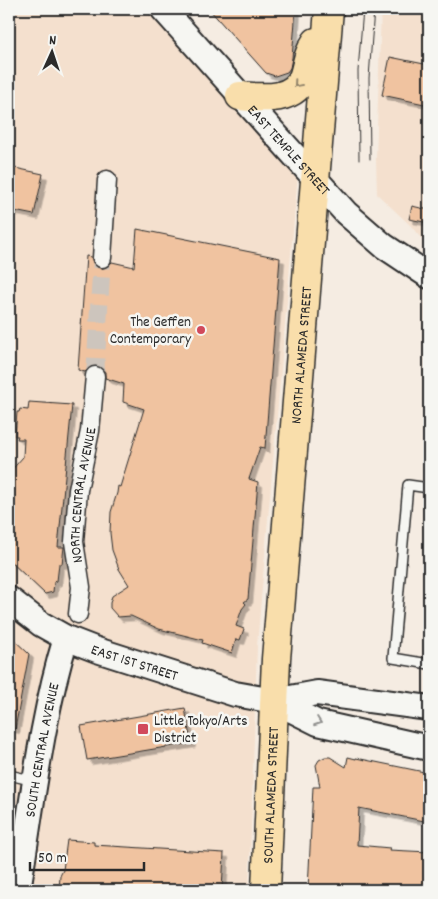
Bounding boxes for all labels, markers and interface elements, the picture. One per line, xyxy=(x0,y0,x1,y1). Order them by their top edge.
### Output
north arrow xyxy=(28,28,78,78)
text: N xyxy=(49,31,57,51)
one-way arrow xyxy=(294,78,303,87)
street label: EAST TEMPLE STREET xyxy=(241,101,334,201)
street label: NORTH ALAMEDA STREET xyxy=(286,286,319,425)
place label: The Geffen Contemporary xyxy=(110,312,192,351)
marker: The Geffen Contemporary xyxy=(195,324,207,336)
street label: NORTH CENTRAL AVENUE xyxy=(65,427,103,564)
street label: EAST 1ST STREET xyxy=(87,640,180,688)
street label: SOUTH CENTRAL AVENUE xyxy=(21,681,66,819)
place label: Little Tokyo/Arts District xyxy=(154,711,248,750)
one-way arrow xyxy=(313,716,321,726)
marker: Little Tokyo/Arts District xyxy=(136,722,150,736)
street label: SOUTH ALAMEDA STREET xyxy=(258,726,286,864)
scale bar xyxy=(30,839,144,871)
text: 50 m xyxy=(38,848,67,870)

